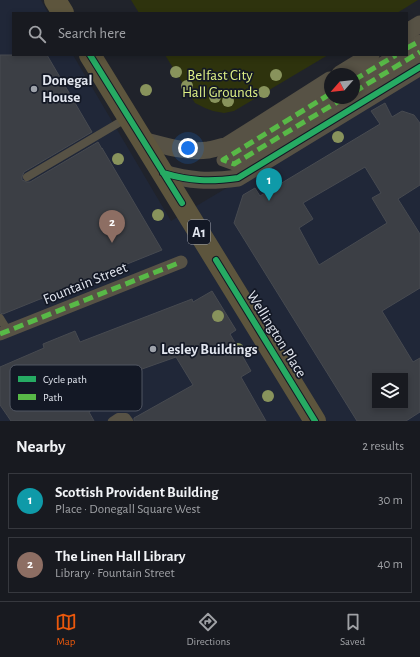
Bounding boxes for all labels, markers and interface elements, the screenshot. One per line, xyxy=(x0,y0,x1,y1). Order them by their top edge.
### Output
search box xyxy=(12,12,408,56)
icon: search xyxy=(26,23,48,45)
text: Search here xyxy=(58,26,126,41)
park label: Belfast City Hall Grounds xyxy=(182,68,258,100)
north arrow xyxy=(324,68,360,104)
place label: Donegal House xyxy=(42,73,92,105)
marker: Donegal House xyxy=(29,84,39,94)
your location xyxy=(178,138,198,158)
pin: 1 xyxy=(256,168,282,201)
pin: 2 xyxy=(99,210,125,243)
road number: A1 xyxy=(188,220,210,244)
street label: Fountain Street xyxy=(41,260,130,307)
street label: Wellington Place xyxy=(244,288,309,380)
place label: Lesley Buildings xyxy=(161,342,258,357)
marker: Lesley Buildings xyxy=(148,344,158,354)
legend xyxy=(10,365,142,411)
map controls xyxy=(372,373,408,409)
button: layers xyxy=(372,373,408,409)
text: Cycle path xyxy=(43,374,87,385)
text: Path xyxy=(43,392,63,403)
text: Nearby xyxy=(16,438,66,455)
text: 2 results xyxy=(362,440,404,453)
text: Scottish Provident Building xyxy=(55,485,219,500)
text: 1 xyxy=(28,494,32,507)
text: 30 m xyxy=(378,494,403,507)
text: Place · Donegall Square West xyxy=(55,503,201,516)
text: The Linen Hall Library xyxy=(55,549,186,564)
text: 2 xyxy=(27,558,33,571)
text: 40 m xyxy=(377,558,403,571)
text: Library · Fountain Street xyxy=(55,567,175,580)
tab: Map xyxy=(55,611,77,648)
tab: Directions xyxy=(186,611,230,648)
tab: Saved xyxy=(340,611,365,648)

